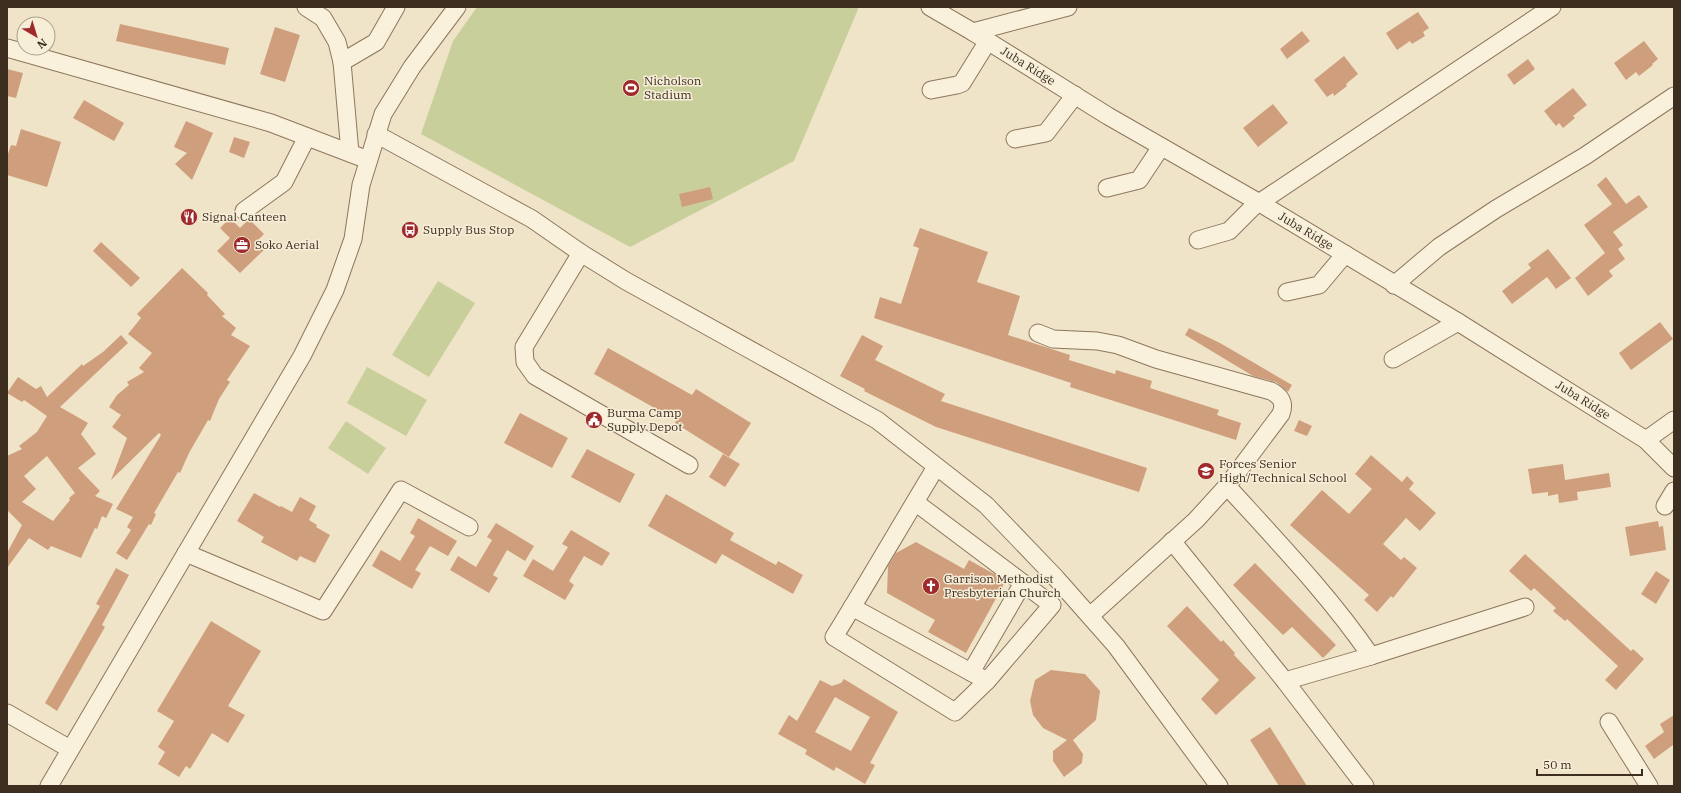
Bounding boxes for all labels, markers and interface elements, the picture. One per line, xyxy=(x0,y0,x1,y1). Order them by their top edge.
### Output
north arrow xyxy=(16,16,56,56)
text: N xyxy=(34,36,50,52)
street label: Juba Ridge xyxy=(998,43,1058,88)
place label: Nicholson Stadium xyxy=(644,73,702,102)
sports icon: Nicholson Stadium xyxy=(621,78,641,98)
restaurant icon: Signal Canteen xyxy=(179,207,199,227)
street label: Juba Ridge xyxy=(1276,208,1336,253)
place label: Signal Canteen xyxy=(202,209,287,224)
bus stop icon: Supply Bus Stop xyxy=(400,220,420,240)
place label: Supply Bus Stop xyxy=(423,222,514,237)
office icon: Soko Aerial xyxy=(232,235,252,255)
place label: Soko Aerial xyxy=(255,237,319,252)
street label: Juba Ridge xyxy=(1553,377,1613,422)
place label: Burma Camp Supply Depot xyxy=(607,405,682,434)
public building icon: Burma Camp Supply Depot xyxy=(584,410,604,430)
place label: Forces Senior High/Technical School xyxy=(1219,456,1347,485)
school or university icon: Forces Senior High/Technical School xyxy=(1196,461,1216,481)
place label: Garrison Methodist Presbyterian Church xyxy=(944,571,1062,600)
church icon: Garrison Methodist Presbyterian Church xyxy=(921,576,941,596)
scale bar xyxy=(1537,751,1642,777)
text: 50 m xyxy=(1543,757,1572,772)

